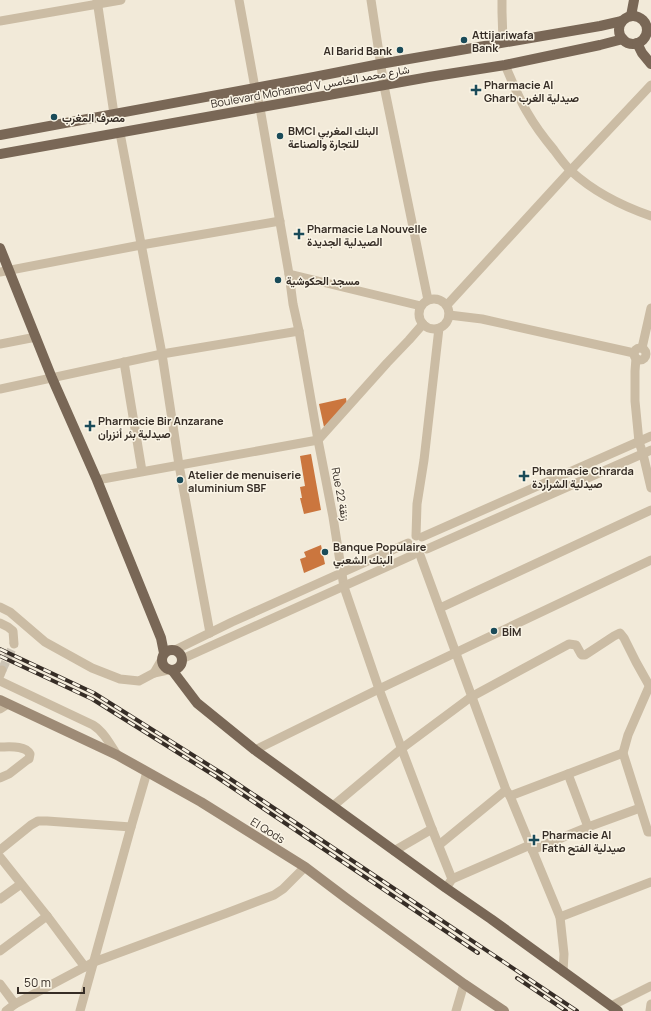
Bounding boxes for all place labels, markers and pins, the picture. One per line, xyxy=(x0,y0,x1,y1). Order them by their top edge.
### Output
place label: Attijariwafa Bank xyxy=(472,27,533,55)
marker: Attijariwafa Bank xyxy=(459,35,469,45)
place label: Al Barid Bank xyxy=(324,43,393,58)
marker: Al Barid Bank xyxy=(395,45,405,55)
place label: Pharmacie Al Gharb صيدلية الغرب xyxy=(484,77,579,105)
marker: Pharmacie Al Gharb صيدلية الغرب xyxy=(471,85,481,95)
place label: مصرف المغرب xyxy=(62,110,125,125)
marker: مصرف المغرب xyxy=(49,112,59,122)
place label: BMCI البنك المغربي للتجارة والصناعة xyxy=(288,123,378,151)
marker: BMCI البنك المغربي للتجارة والصناعة xyxy=(275,131,285,141)
place label: Pharmacie La Nouvelle الصيدلية الجديدة xyxy=(307,221,428,249)
marker: Pharmacie La Nouvelle الصيدلية الجديدة xyxy=(294,229,304,239)
place label: مسجد الحكوشية xyxy=(286,273,360,288)
marker: مسجد الحكوشية xyxy=(273,275,283,285)
place label: Pharmacie Bir Anzarane صيدلية بئر أنزران xyxy=(98,413,224,441)
marker: Pharmacie Bir Anzarane صيدلية بئر أنزران xyxy=(85,421,95,431)
place label: Pharmacie Chrarda صيدلية الشراردة xyxy=(532,463,634,491)
place label: Atelier de menuiserie aluminium SBF xyxy=(188,467,301,495)
marker: Pharmacie Chrarda صيدلية الشراردة xyxy=(519,471,529,481)
marker: Atelier de menuiserie aluminium SBF xyxy=(175,475,185,485)
place label: Banque Populaire البنك الشعبي xyxy=(333,539,427,569)
marker: Banque Populaire البنك الشعبي xyxy=(320,547,330,557)
place label: BİM xyxy=(502,624,521,639)
marker: BİM xyxy=(489,626,499,636)
place label: Pharmacie Al Fath صيدلية الفتح xyxy=(542,827,626,856)
marker: Pharmacie Al Fath صيدلية الفتح xyxy=(529,835,539,845)

